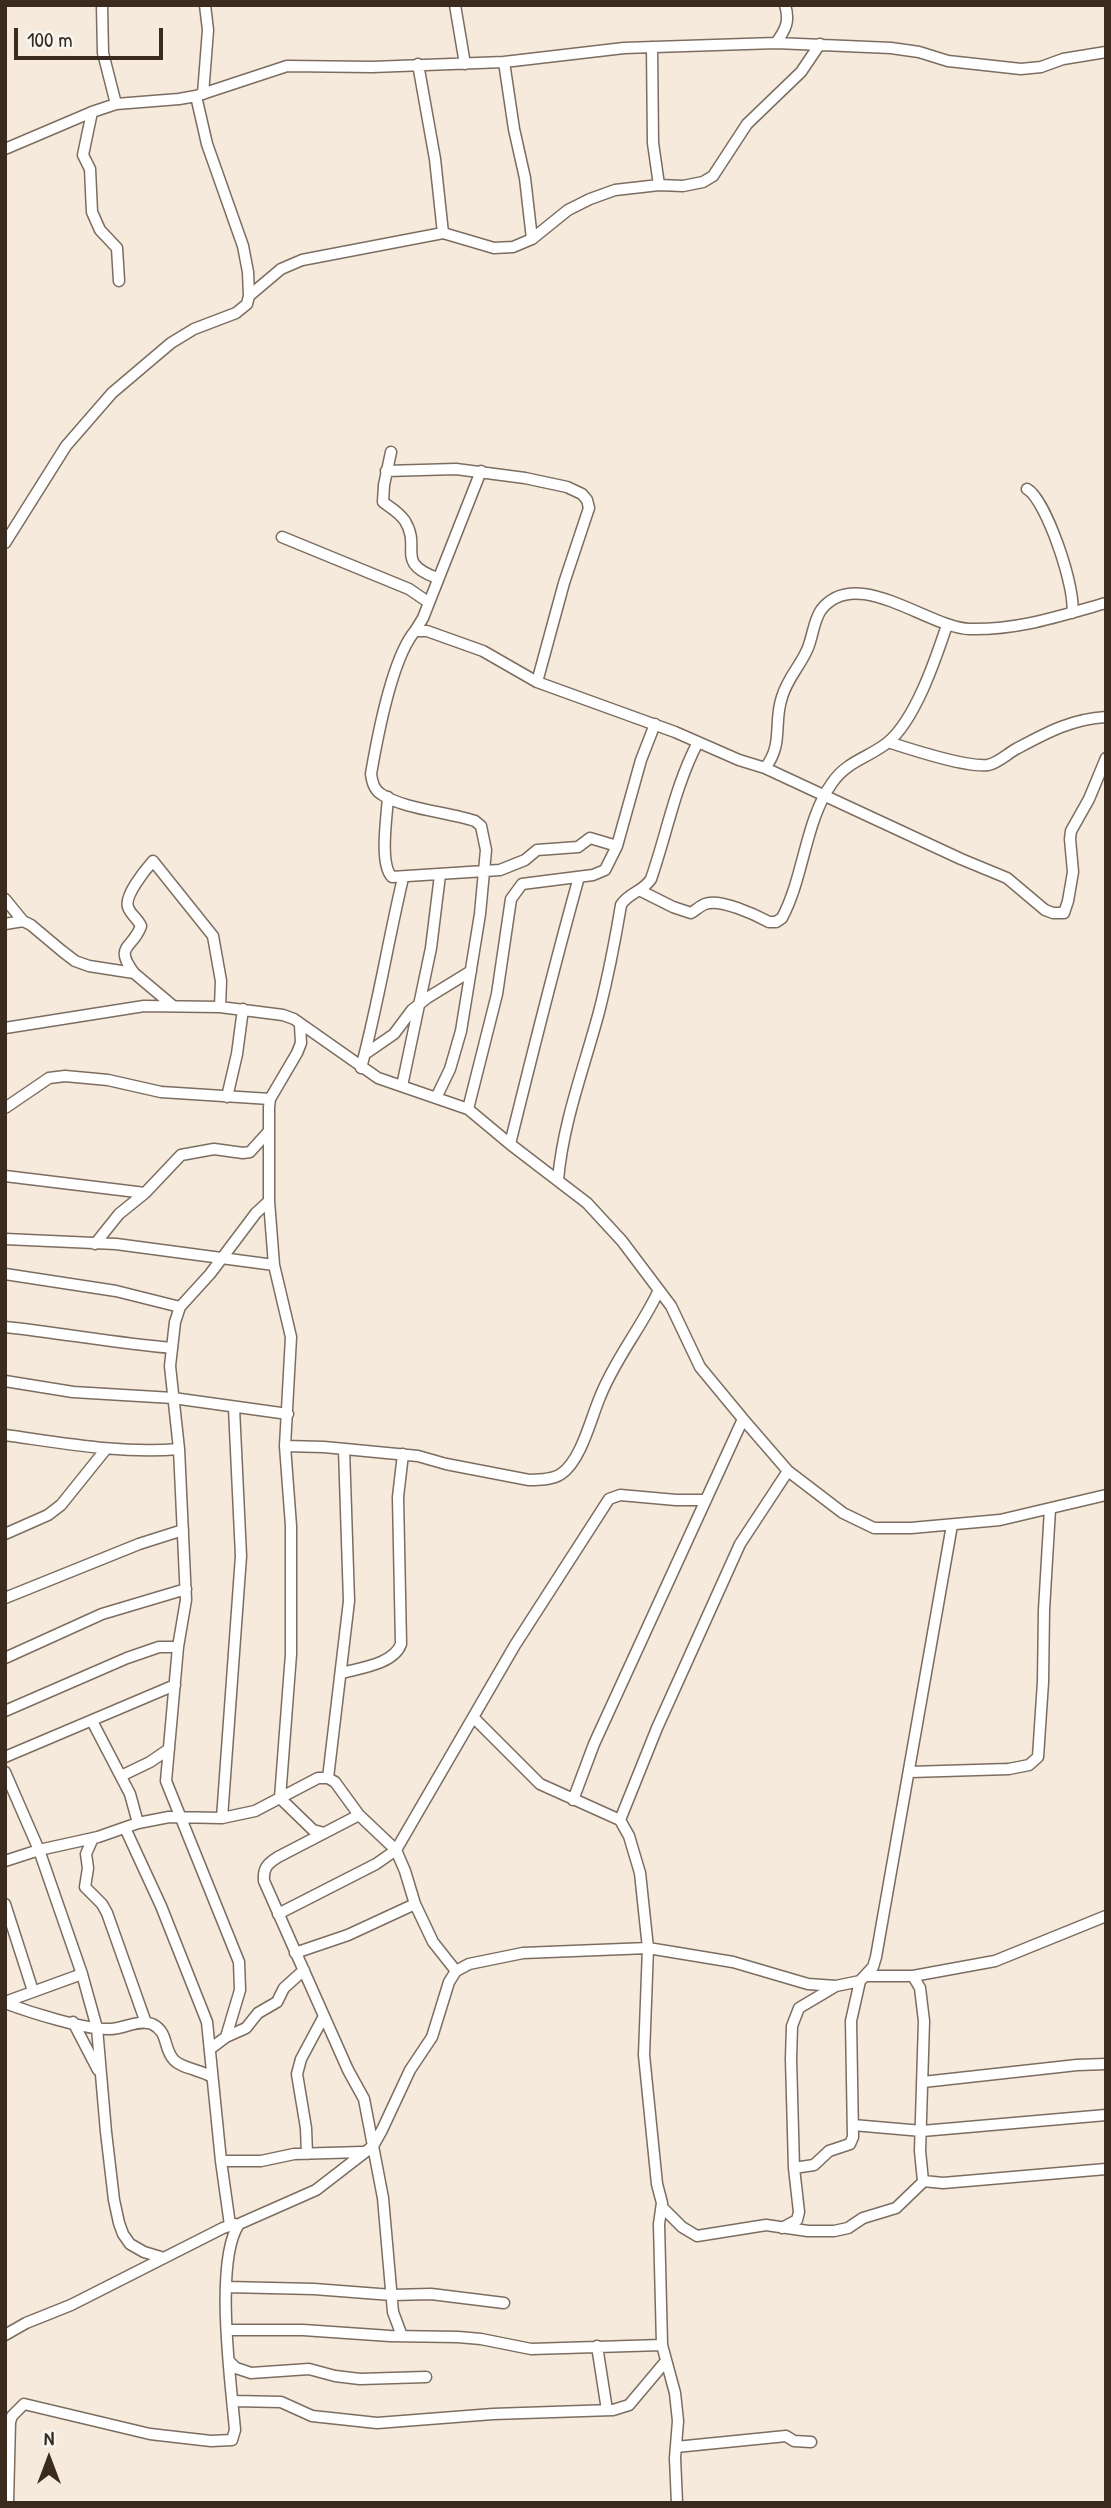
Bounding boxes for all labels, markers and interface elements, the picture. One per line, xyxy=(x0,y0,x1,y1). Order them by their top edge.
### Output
scale bar xyxy=(18,14,166,58)
text: 100 m xyxy=(27,25,73,54)
north arrow xyxy=(14,2424,84,2494)
text: N xyxy=(44,2425,54,2451)

